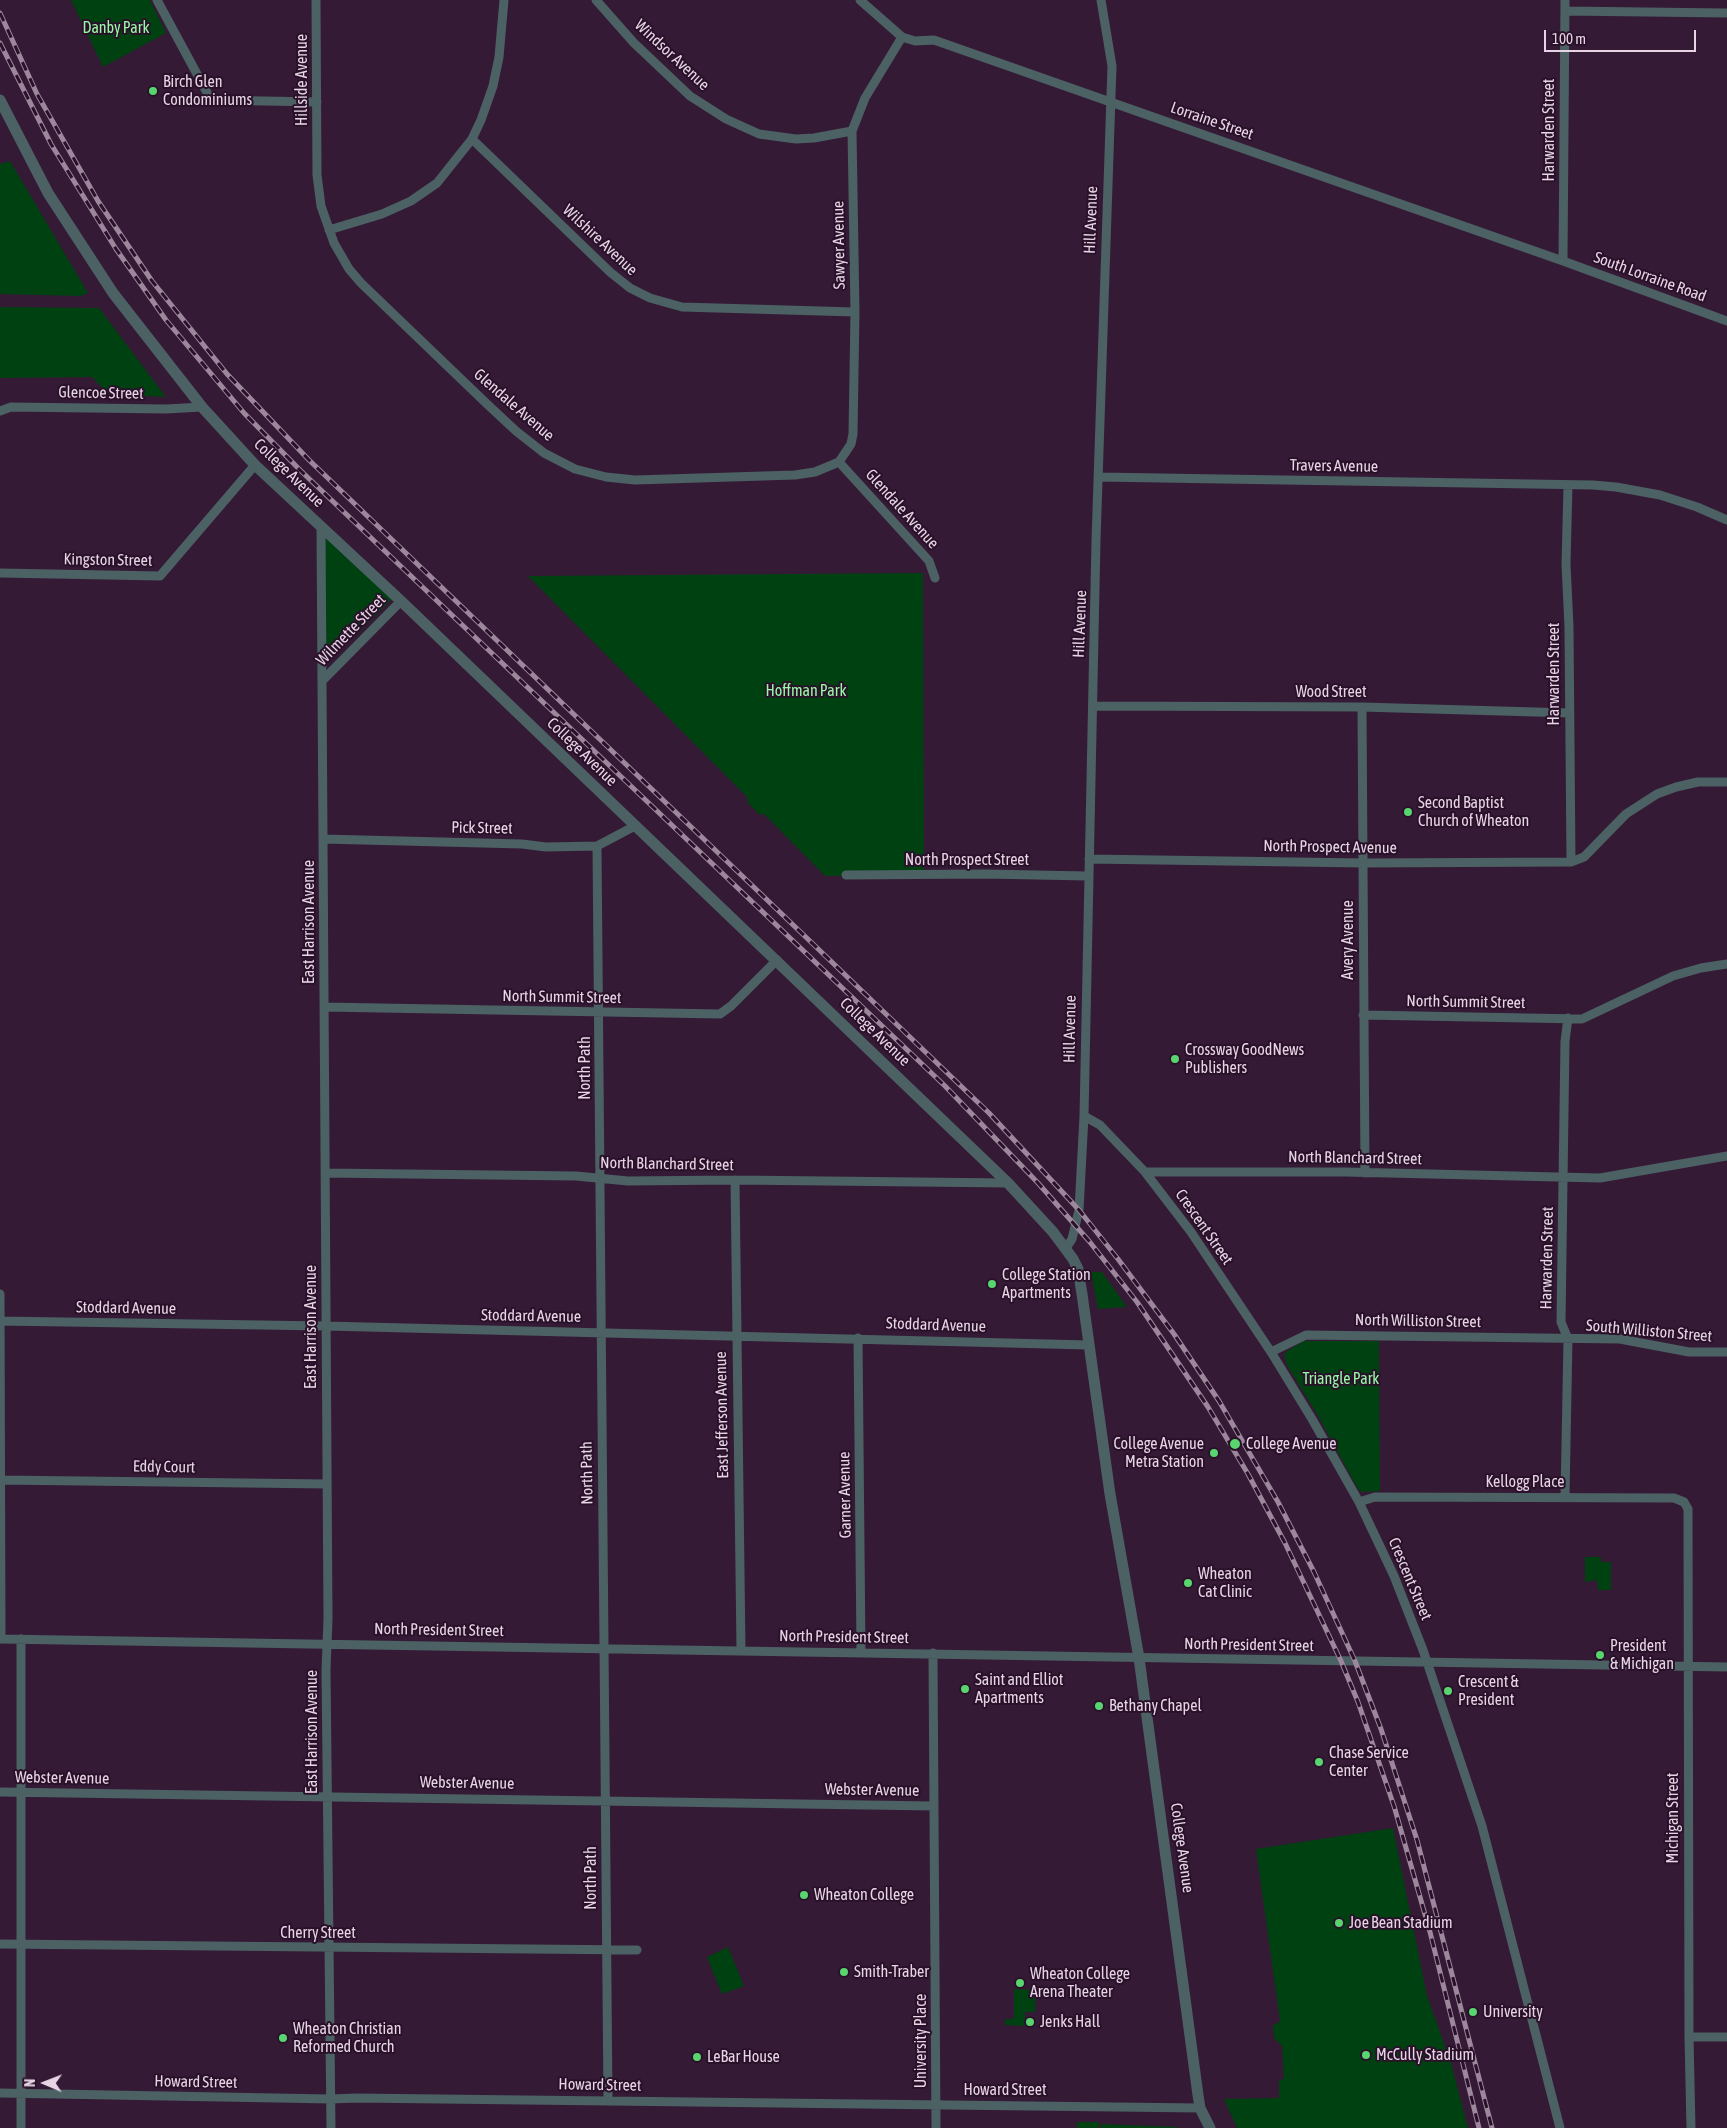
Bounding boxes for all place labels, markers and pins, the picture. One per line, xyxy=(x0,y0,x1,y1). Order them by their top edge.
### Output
place label: Birch Glen Condominiums xyxy=(163,72,252,110)
marker: Birch Glen Condominiums xyxy=(147,85,159,97)
place label: Second Baptist Church of Wheaton xyxy=(1418,793,1529,831)
marker: Second Baptist Church of Wheaton xyxy=(1402,806,1414,818)
place label: Crossway GoodNews Publishers xyxy=(1185,1040,1304,1078)
marker: Crossway GoodNews Publishers xyxy=(1169,1053,1181,1065)
place label: College Station Apartments xyxy=(1002,1265,1091,1303)
marker: College Station Apartments xyxy=(986,1278,998,1290)
place label: College Avenue Metra Station xyxy=(1113,1434,1204,1472)
place label: College Avenue xyxy=(1246,1434,1337,1454)
marker: College Avenue xyxy=(1228,1437,1242,1451)
marker: College Avenue Metra Station xyxy=(1208,1447,1220,1459)
place label: Wheaton Cat Clinic xyxy=(1198,1564,1252,1602)
marker: Wheaton Cat Clinic xyxy=(1182,1577,1194,1589)
place label: President & Michigan xyxy=(1610,1636,1674,1674)
marker: President & Michigan xyxy=(1594,1649,1606,1661)
place label: Saint and Elliot Apartments xyxy=(975,1670,1063,1708)
place label: Crescent & President xyxy=(1458,1672,1519,1710)
marker: Saint and Elliot Apartments xyxy=(959,1683,971,1695)
marker: Crescent & President xyxy=(1442,1685,1454,1697)
place label: Bethany Chapel xyxy=(1109,1696,1202,1716)
marker: Bethany Chapel xyxy=(1093,1700,1105,1712)
place label: Chase Service Center xyxy=(1329,1743,1409,1781)
marker: Chase Service Center xyxy=(1313,1756,1325,1768)
place label: Wheaton College xyxy=(814,1885,914,1905)
marker: Wheaton College xyxy=(798,1889,810,1901)
place label: Joe Bean Stadium xyxy=(1349,1913,1453,1933)
marker: Joe Bean Stadium xyxy=(1333,1917,1345,1929)
place label: Smith-Traber xyxy=(854,1962,929,1982)
place label: Wheaton College Arena Theater xyxy=(1030,1964,1130,2002)
marker: Smith-Traber xyxy=(838,1966,850,1978)
marker: Wheaton College Arena Theater xyxy=(1014,1977,1026,1989)
place label: University xyxy=(1483,2002,1543,2022)
marker: University xyxy=(1467,2006,1479,2018)
place label: Jenks Hall xyxy=(1040,2012,1100,2032)
marker: Jenks Hall xyxy=(1024,2016,1036,2028)
place label: Wheaton Christian Reformed Church xyxy=(293,2019,401,2057)
marker: Wheaton Christian Reformed Church xyxy=(277,2032,289,2044)
place label: McCully Stadium xyxy=(1376,2045,1474,2065)
place label: LeBar House xyxy=(707,2047,780,2067)
marker: McCully Stadium xyxy=(1360,2049,1372,2061)
marker: LeBar House xyxy=(691,2051,703,2063)

